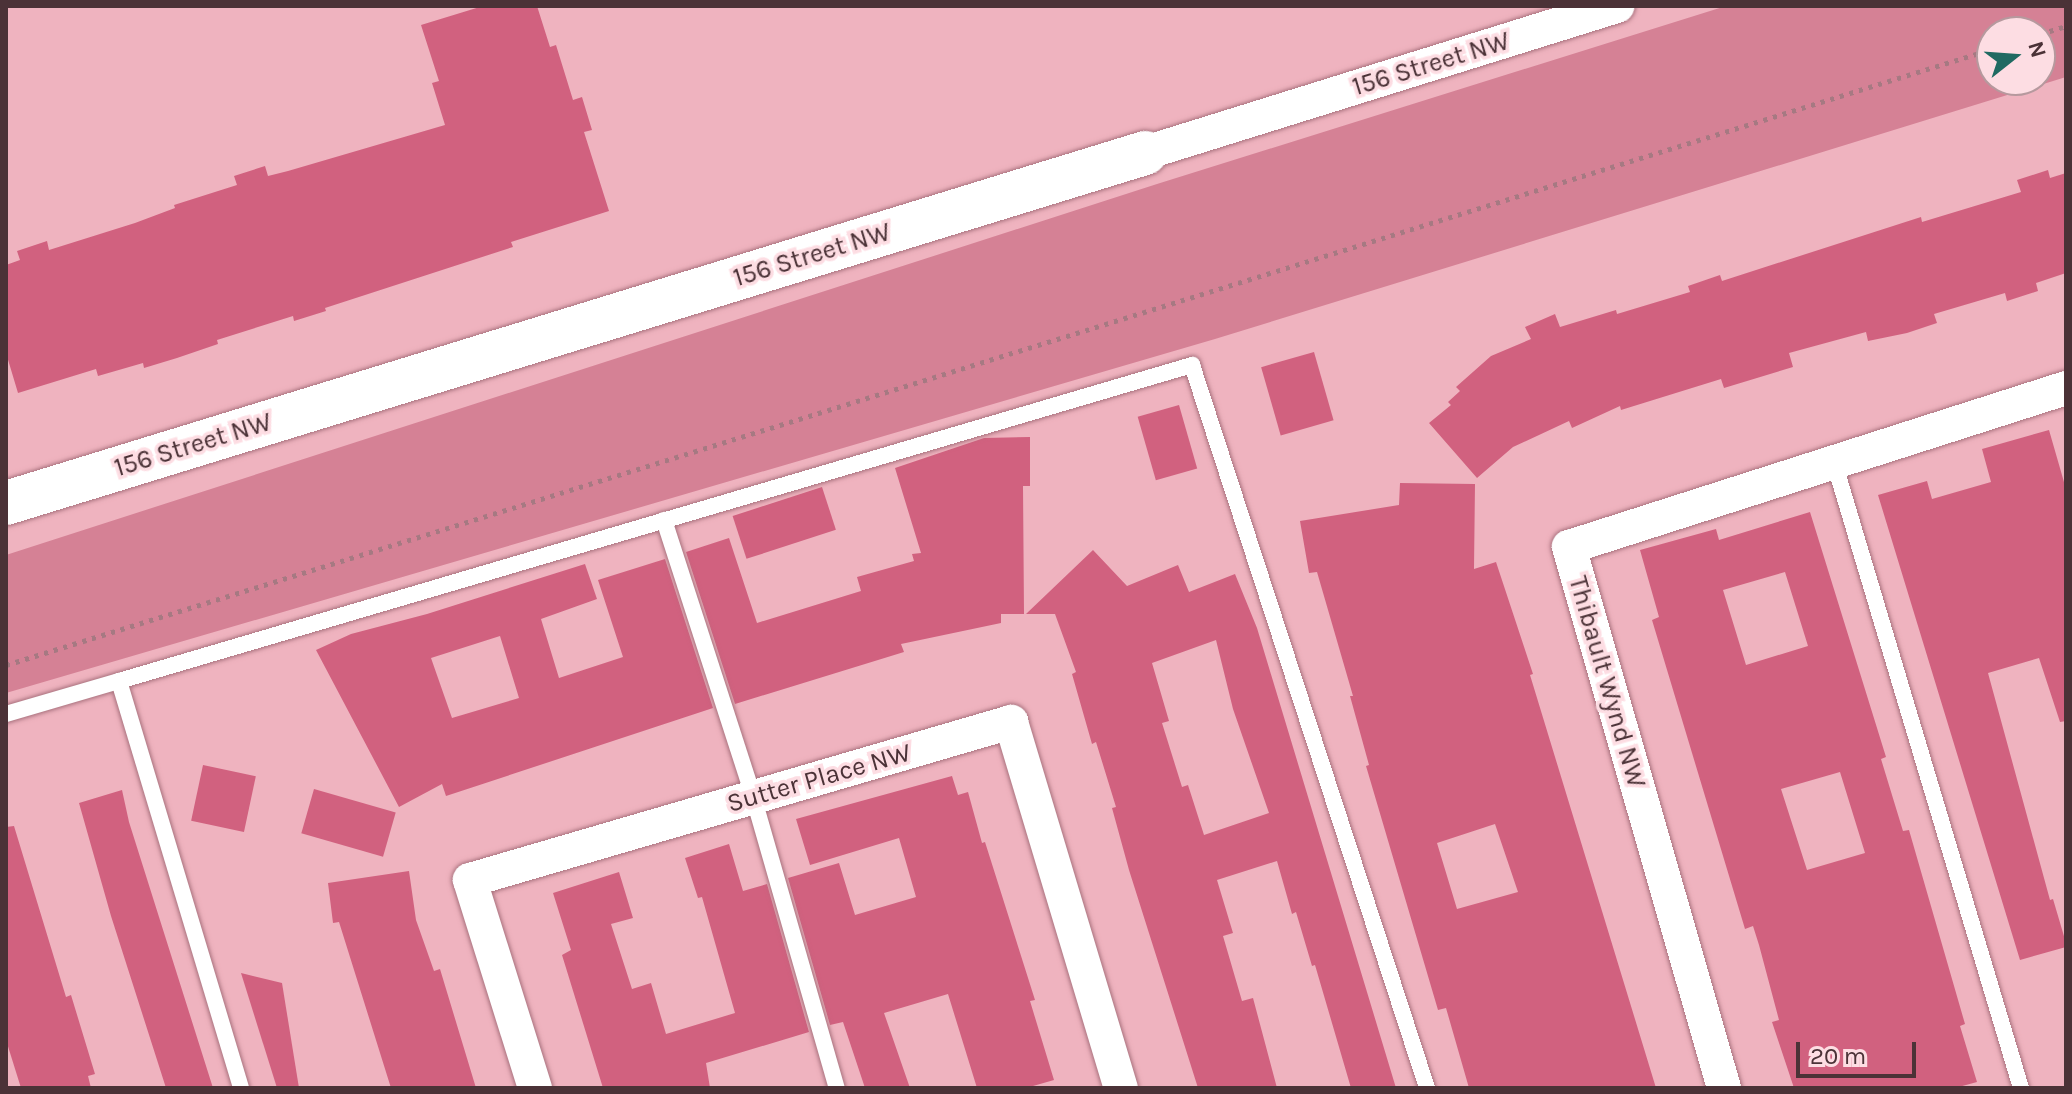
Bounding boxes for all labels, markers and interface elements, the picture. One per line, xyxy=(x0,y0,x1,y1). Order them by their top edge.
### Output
north arrow xyxy=(1976,16,2056,96)
street label: 156 Street NW xyxy=(1349,25,1513,103)
text: N xyxy=(2022,38,2052,61)
street label: 156 Street NW xyxy=(730,216,894,294)
street label: 156 Street NW xyxy=(111,406,275,484)
street label: Thibault Wynd NW xyxy=(1562,573,1652,791)
street label: Sutter Place NW xyxy=(723,737,915,819)
scale bar xyxy=(1800,1026,1920,1076)
text: 20 m xyxy=(1810,1042,1866,1070)

